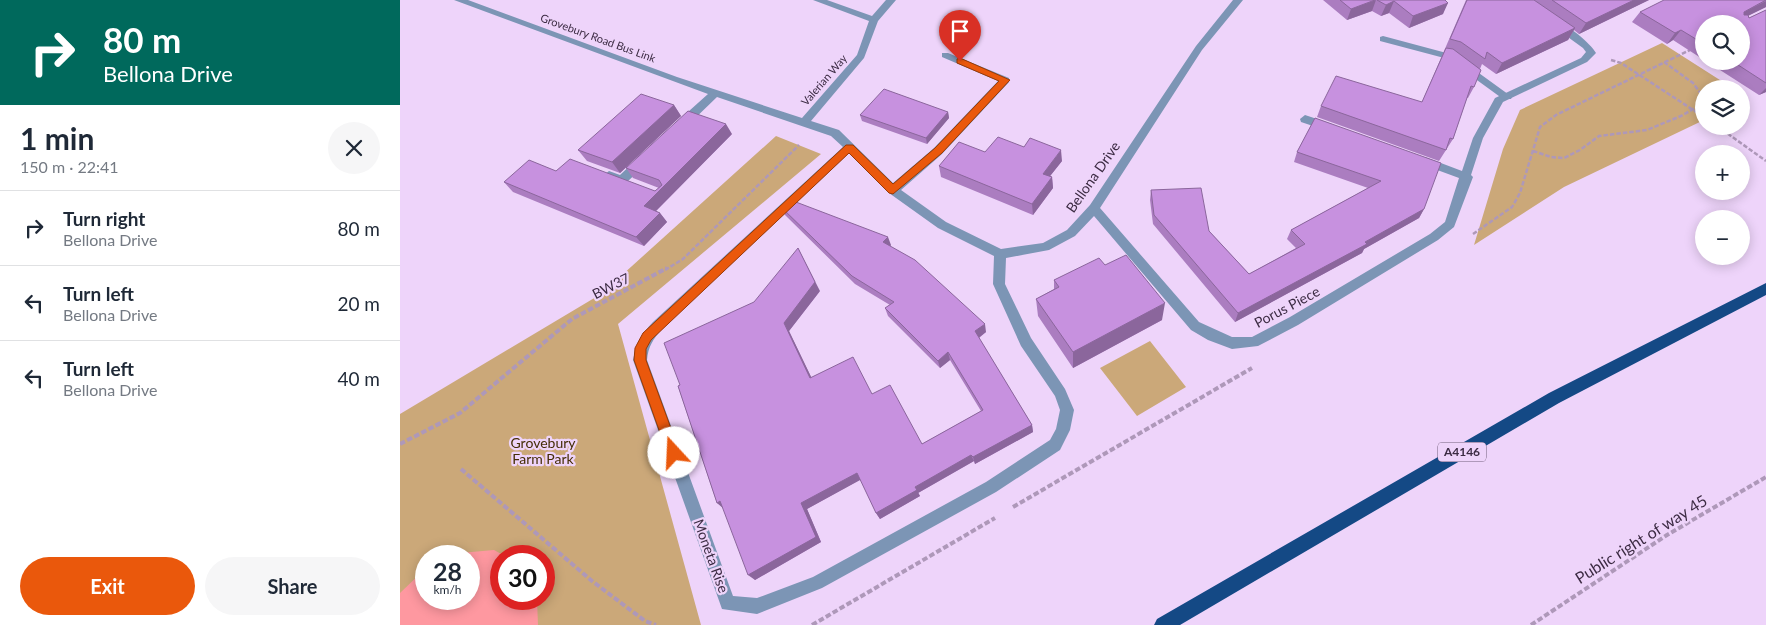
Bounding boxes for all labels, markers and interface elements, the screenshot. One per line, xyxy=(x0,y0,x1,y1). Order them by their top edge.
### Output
pin xyxy=(939,10,981,61)
street label: Grovebury Road Bus Link xyxy=(539,11,658,65)
map controls xyxy=(1695,15,1750,265)
button: search xyxy=(1695,15,1750,70)
icon: arrive xyxy=(946,17,974,45)
text: 80 m xyxy=(103,18,181,60)
icon: right xyxy=(20,20,85,85)
street label: Valerian Way xyxy=(798,51,849,108)
text: Bellona Drive xyxy=(103,60,233,87)
button: layers xyxy=(1695,80,1750,135)
text: 1 min xyxy=(20,120,94,156)
button: close xyxy=(328,122,380,174)
street label: Bellona Drive xyxy=(1062,138,1123,215)
button: + xyxy=(1695,145,1750,200)
text: 150 m · 22:41 xyxy=(20,157,119,176)
text: Turn right xyxy=(63,207,145,230)
button: − xyxy=(1695,210,1750,265)
icon: right xyxy=(20,214,48,242)
text: 80 m xyxy=(337,217,380,240)
text: Bellona Drive xyxy=(63,230,157,249)
street label: BW37 xyxy=(589,269,632,302)
text: Turn left xyxy=(63,282,134,305)
street label: Porus Piece xyxy=(1251,282,1322,331)
icon: left xyxy=(20,289,48,317)
text: 20 m xyxy=(337,292,380,315)
text: Bellona Drive xyxy=(63,305,157,324)
text: Turn left xyxy=(63,357,134,380)
icon: left xyxy=(20,364,48,392)
text: 40 m xyxy=(337,367,380,390)
text: Bellona Drive xyxy=(63,380,157,399)
position arrow xyxy=(647,426,699,478)
park label: Grovebury Farm Park xyxy=(510,434,576,467)
road number: A4146 xyxy=(1438,442,1486,462)
street label: Public right of way 45 xyxy=(1571,490,1710,587)
street label: Moneta Rise xyxy=(690,517,733,595)
speed limit sign: 30 xyxy=(490,545,555,610)
text: 28 xyxy=(433,556,462,586)
button: Exit xyxy=(20,557,195,615)
button: Share xyxy=(205,557,380,615)
text: km/h xyxy=(433,582,462,597)

